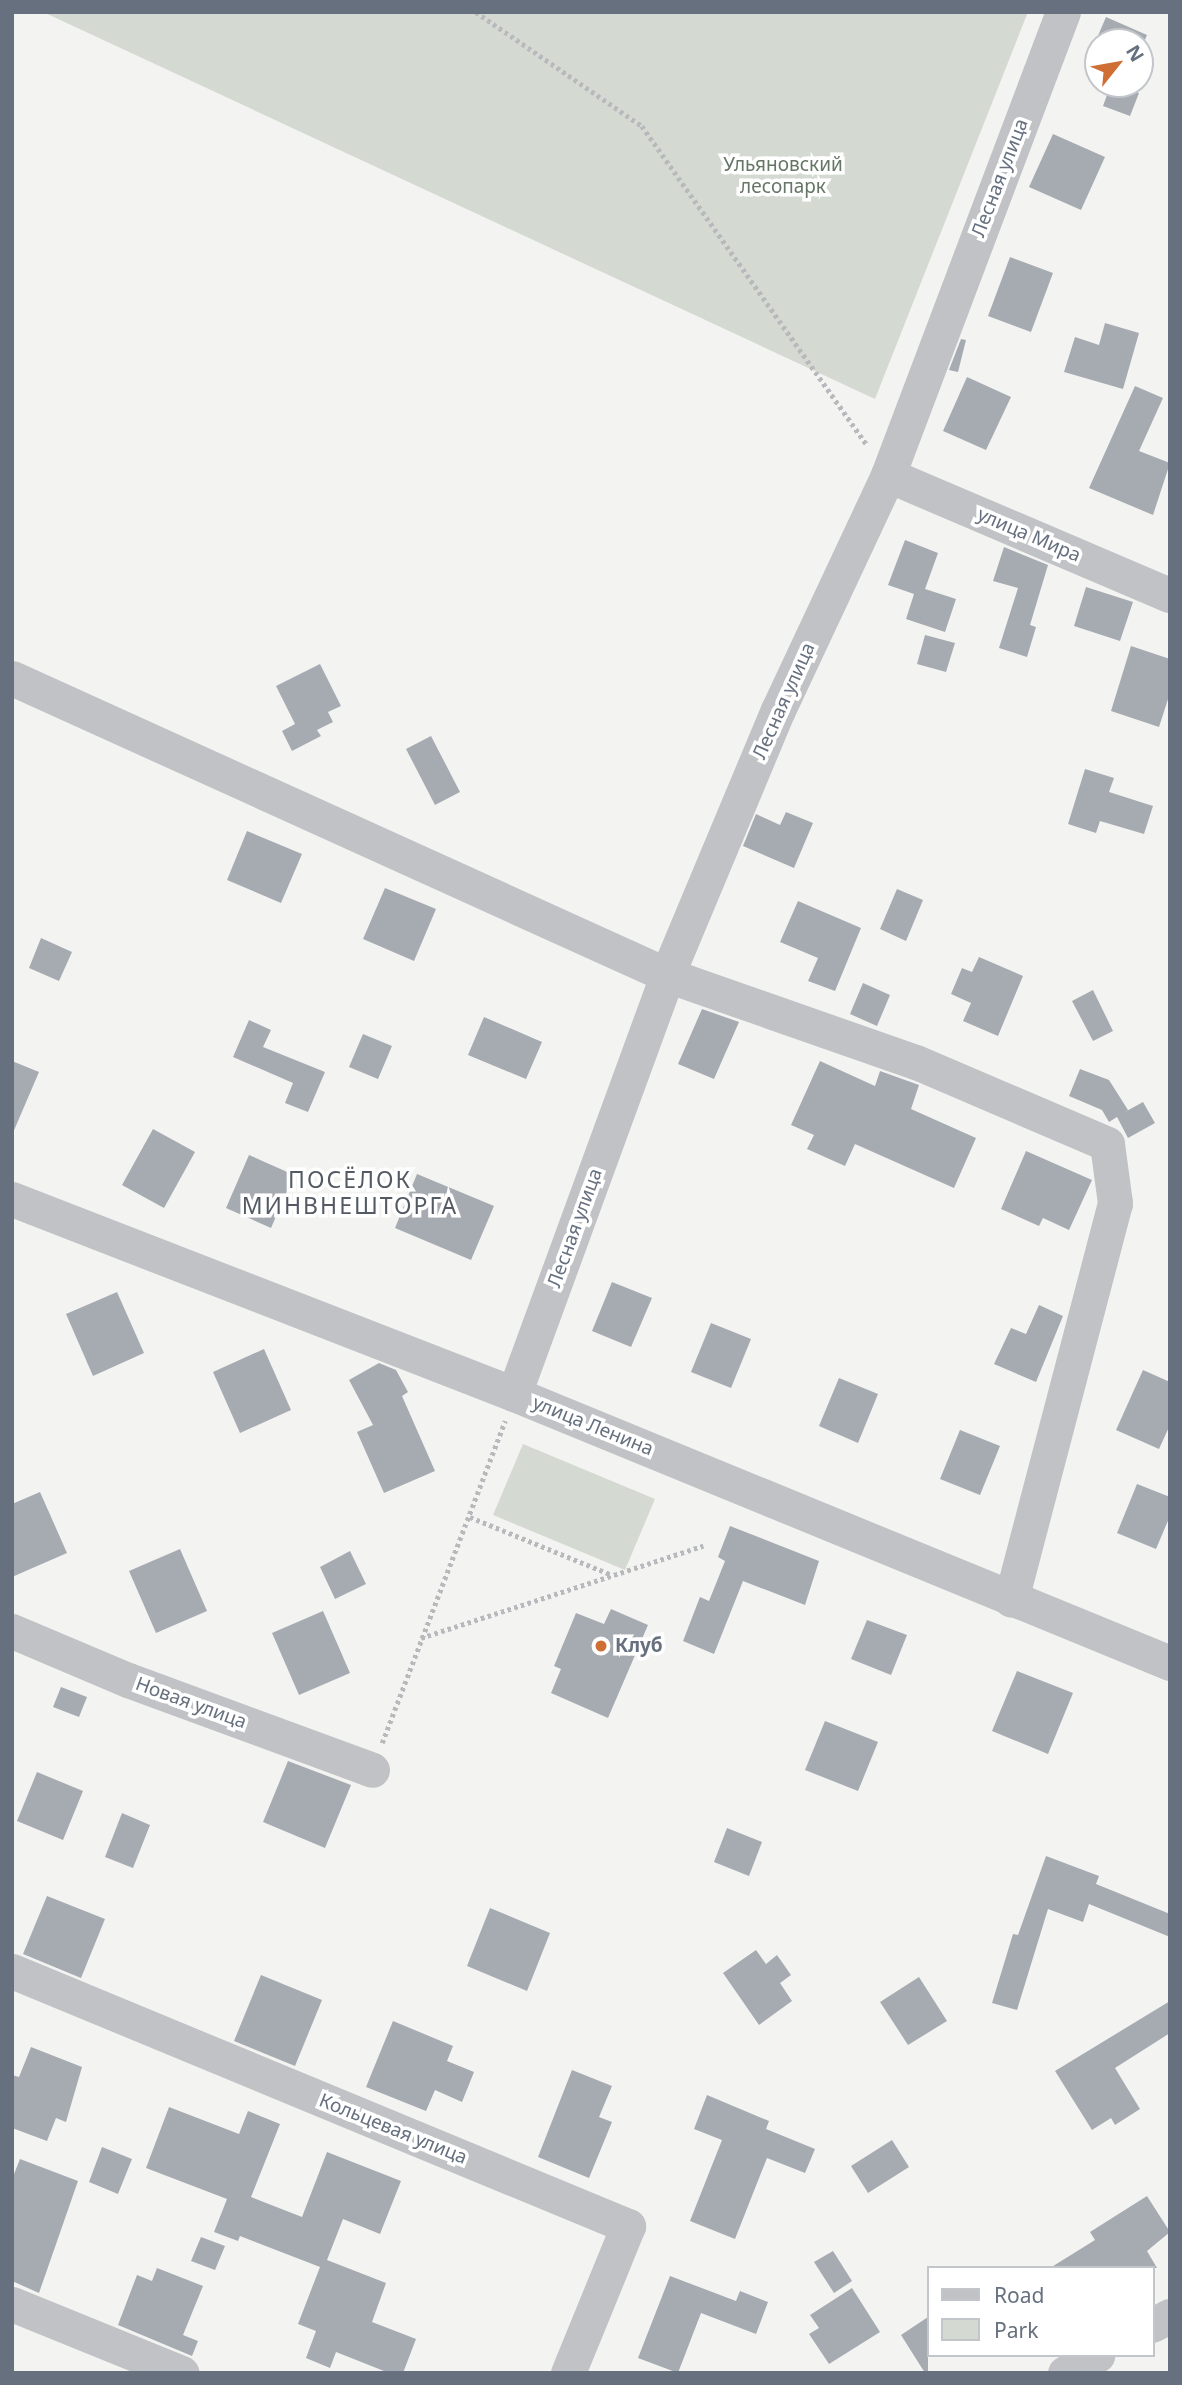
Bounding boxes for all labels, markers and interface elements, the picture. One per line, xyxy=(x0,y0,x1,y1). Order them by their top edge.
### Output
north arrow xyxy=(1084,28,1154,98)
text: N xyxy=(1120,40,1150,67)
street label: Лесная улица xyxy=(967,116,1033,240)
park label: Ульяновский лесопарк xyxy=(723,154,843,198)
street label: улица Мира xyxy=(974,503,1084,567)
street label: Лесная улица xyxy=(748,639,820,763)
district label: ПОСЁЛОК МИНВНЕШТОРГА xyxy=(243,1165,457,1219)
street label: Лесная улица xyxy=(543,1165,607,1291)
street label: улица Ленина xyxy=(529,1391,657,1461)
place label: Клуб xyxy=(615,1635,663,1657)
marker: Клуб xyxy=(593,1638,609,1654)
street label: Новая улица xyxy=(132,1672,250,1734)
street label: Кольцевая улица xyxy=(316,2089,470,2169)
legend xyxy=(926,2266,1154,2357)
text: Road xyxy=(994,2281,1044,2309)
text: Park xyxy=(994,2316,1038,2344)

